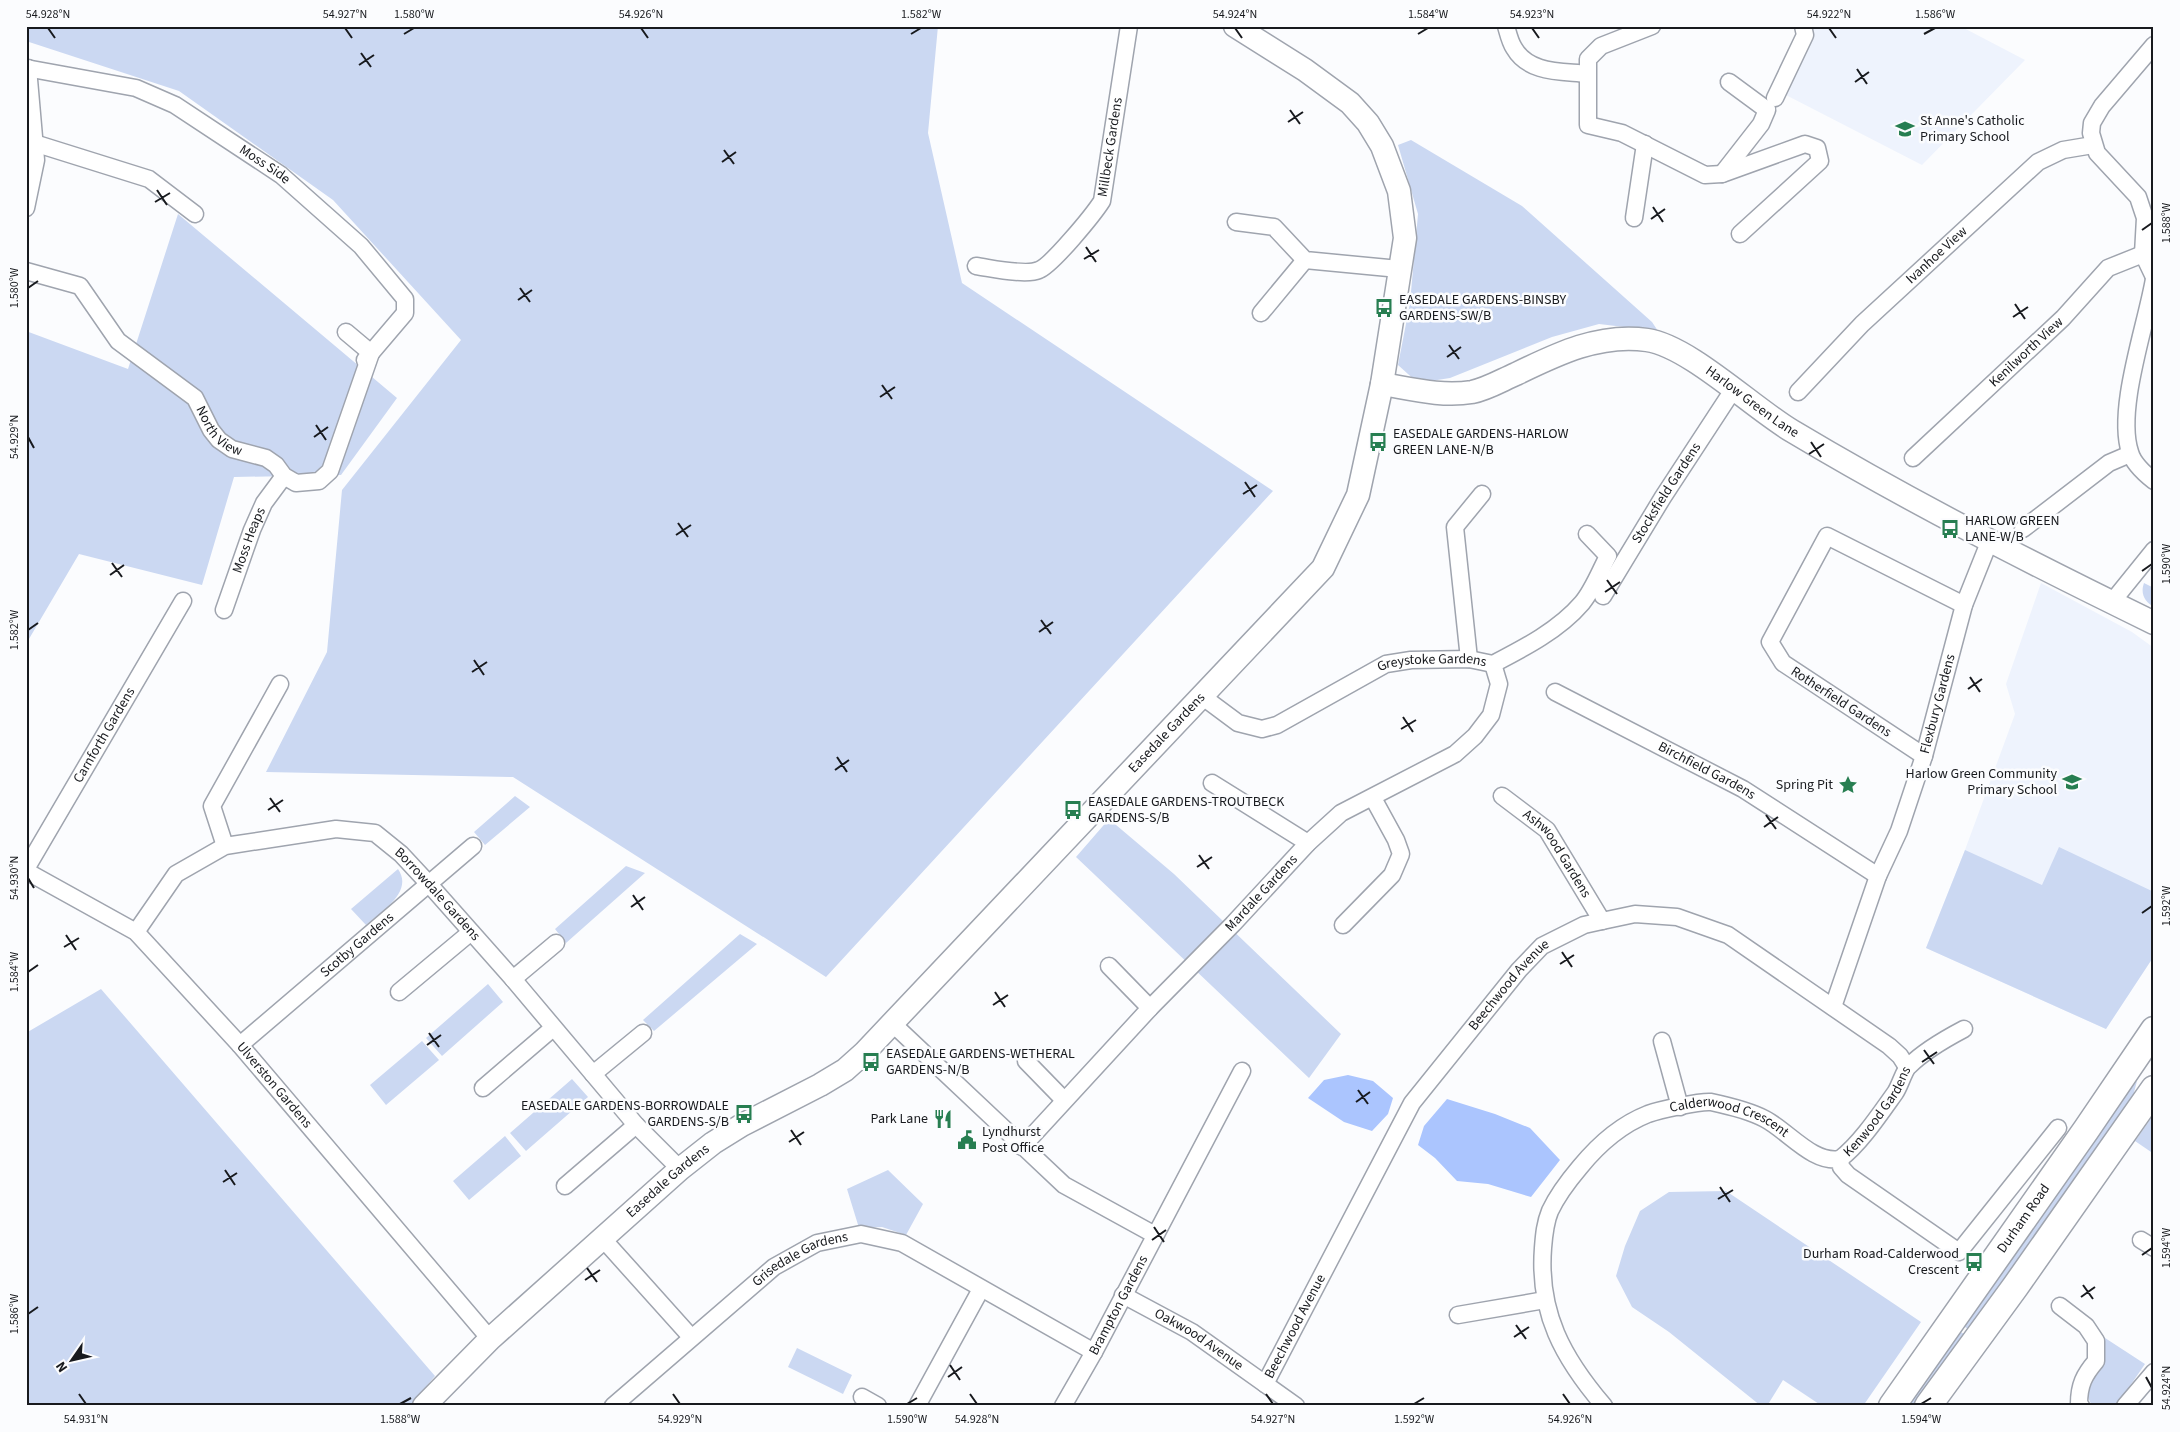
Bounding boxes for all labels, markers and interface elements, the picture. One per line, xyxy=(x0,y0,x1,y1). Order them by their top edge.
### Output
text: 54.928°N xyxy=(26,6,70,23)
text: 54.927°N xyxy=(323,6,367,23)
text: 1.580°W xyxy=(394,6,435,23)
text: 54.926°N xyxy=(619,6,663,23)
text: 1.582°W xyxy=(901,6,942,23)
text: 54.924°N xyxy=(1213,6,1257,23)
text: 1.584°W xyxy=(1408,6,1449,23)
text: 54.923°N xyxy=(1510,6,1554,23)
text: 54.922°N xyxy=(1807,6,1851,23)
text: 1.586°W xyxy=(1915,6,1956,23)
street label: Millbeck Gardens xyxy=(1093,96,1128,198)
place label: St Anne's Catholic Primary School xyxy=(1920,111,2025,147)
school or university icon: St Anne's Catholic Primary School xyxy=(1894,118,1916,140)
street label: Moss Side xyxy=(235,140,295,189)
text: 1.588°W xyxy=(2158,202,2175,243)
street label: Ivanhoe View xyxy=(1902,222,1972,289)
text: 1.580°W xyxy=(6,267,23,308)
place label: EASEDALE GARDENS-BINSBY GARDENS-SW/B xyxy=(1399,290,1567,326)
bus stop icon: EASEDALE GARDENS-BINSBY GARDENS-SW/B xyxy=(1373,297,1395,319)
street label: Kenilworth View xyxy=(1985,312,2068,392)
street label: Harlow Green Lane xyxy=(1701,361,1803,443)
street label: North View xyxy=(191,403,244,461)
text: 54.929°N xyxy=(6,415,23,459)
place label: EASEDALE GARDENS-HARLOW GREEN LANE-N/B xyxy=(1393,424,1568,460)
bus stop icon: EASEDALE GARDENS-HARLOW GREEN LANE-N/B xyxy=(1367,431,1389,453)
street label: Stocksfield Gardens xyxy=(1627,439,1706,547)
street label: Moss Heaps xyxy=(228,504,271,576)
place label: HARLOW GREEN LANE-W/B xyxy=(1965,511,2060,547)
bus stop icon: HARLOW GREEN LANE-W/B xyxy=(1939,518,1961,540)
text: 1.590°W xyxy=(2158,543,2175,584)
text: 1.582°W xyxy=(6,609,23,650)
street label: Greystoke Gardens xyxy=(1374,649,1489,677)
street label: Flexbury Gardens xyxy=(1915,652,1961,756)
street label: Rotherfield Gardens xyxy=(1787,662,1895,742)
street label: Carnforth Gardens xyxy=(68,684,140,787)
street label: Easedale Gardens xyxy=(1124,688,1210,778)
street label: Birchfield Gardens xyxy=(1654,737,1760,805)
place label: Harlow Green Community Primary School xyxy=(1906,764,2057,800)
school or university icon: Harlow Green Community Primary School xyxy=(2061,771,2083,793)
place icon: Spring Pit xyxy=(1837,774,1859,796)
place label: Spring Pit xyxy=(1776,775,1833,795)
place label: EASEDALE GARDENS-TROUTBECK GARDENS-S/B xyxy=(1088,792,1285,828)
bus stop icon: EASEDALE GARDENS-TROUTBECK GARDENS-S/B xyxy=(1062,799,1084,821)
street label: Ashwood Gardens xyxy=(1518,805,1596,902)
street label: Borrowdale Gardens xyxy=(390,843,485,945)
street label: Mardale Gardens xyxy=(1221,850,1303,936)
text: 54.930°N xyxy=(6,856,23,900)
text: 1.592°W xyxy=(2158,885,2175,926)
street label: Scotby Gardens xyxy=(316,908,398,982)
street label: Beechwood Avenue xyxy=(1464,934,1552,1035)
text: 1.584°W xyxy=(6,951,23,992)
street label: Ulverston Gardens xyxy=(232,1038,317,1133)
place label: EASEDALE GARDENS-WETHERAL GARDENS-N/B xyxy=(886,1044,1075,1080)
bus stop icon: EASEDALE GARDENS-WETHERAL GARDENS-N/B xyxy=(860,1051,882,1073)
street label: Kenwood Gardens xyxy=(1839,1062,1916,1162)
street label: Calderwood Crescent xyxy=(1668,1092,1793,1142)
place label: EASEDALE GARDENS-BORROWDALE GARDENS-S/B xyxy=(521,1096,729,1132)
bus stop icon: EASEDALE GARDENS-BORROWDALE GARDENS-S/B xyxy=(733,1103,755,1125)
restaurant icon: Park Lane xyxy=(932,1108,954,1130)
place label: Park Lane xyxy=(871,1109,928,1129)
place label: Lyndhurst Post Office xyxy=(982,1122,1044,1158)
public building icon: Lyndhurst Post Office xyxy=(956,1129,978,1151)
street label: Easedale Gardens xyxy=(622,1139,714,1223)
street label: Durham Road xyxy=(1992,1180,2055,1257)
street label: Grisedale Gardens xyxy=(748,1227,850,1292)
text: 1.594°W xyxy=(2158,1227,2175,1268)
place label: Durham Road-Calderwood Crescent xyxy=(1803,1244,1959,1280)
bus stop icon: Durham Road-Calderwood Crescent xyxy=(1963,1251,1985,1273)
street label: Brampton Gardens xyxy=(1084,1252,1153,1359)
street label: Beechwood Avenue xyxy=(1260,1271,1331,1382)
text: 1.586°W xyxy=(6,1293,23,1334)
street label: Oakwood Avenue xyxy=(1151,1304,1247,1375)
north arrow xyxy=(48,1334,98,1384)
text: N xyxy=(51,1357,73,1376)
text: 54.924°N xyxy=(2158,1366,2175,1410)
text: 54.931°N xyxy=(64,1411,108,1428)
text: 1.588°W xyxy=(380,1411,421,1428)
text: 54.929°N xyxy=(658,1411,702,1428)
text: 1.590°W xyxy=(887,1411,928,1428)
text: 54.928°N xyxy=(955,1411,999,1428)
text: 54.927°N xyxy=(1251,1411,1295,1428)
text: 1.592°W xyxy=(1394,1411,1435,1428)
text: 54.926°N xyxy=(1548,1411,1592,1428)
text: 1.594°W xyxy=(1901,1411,1942,1428)

